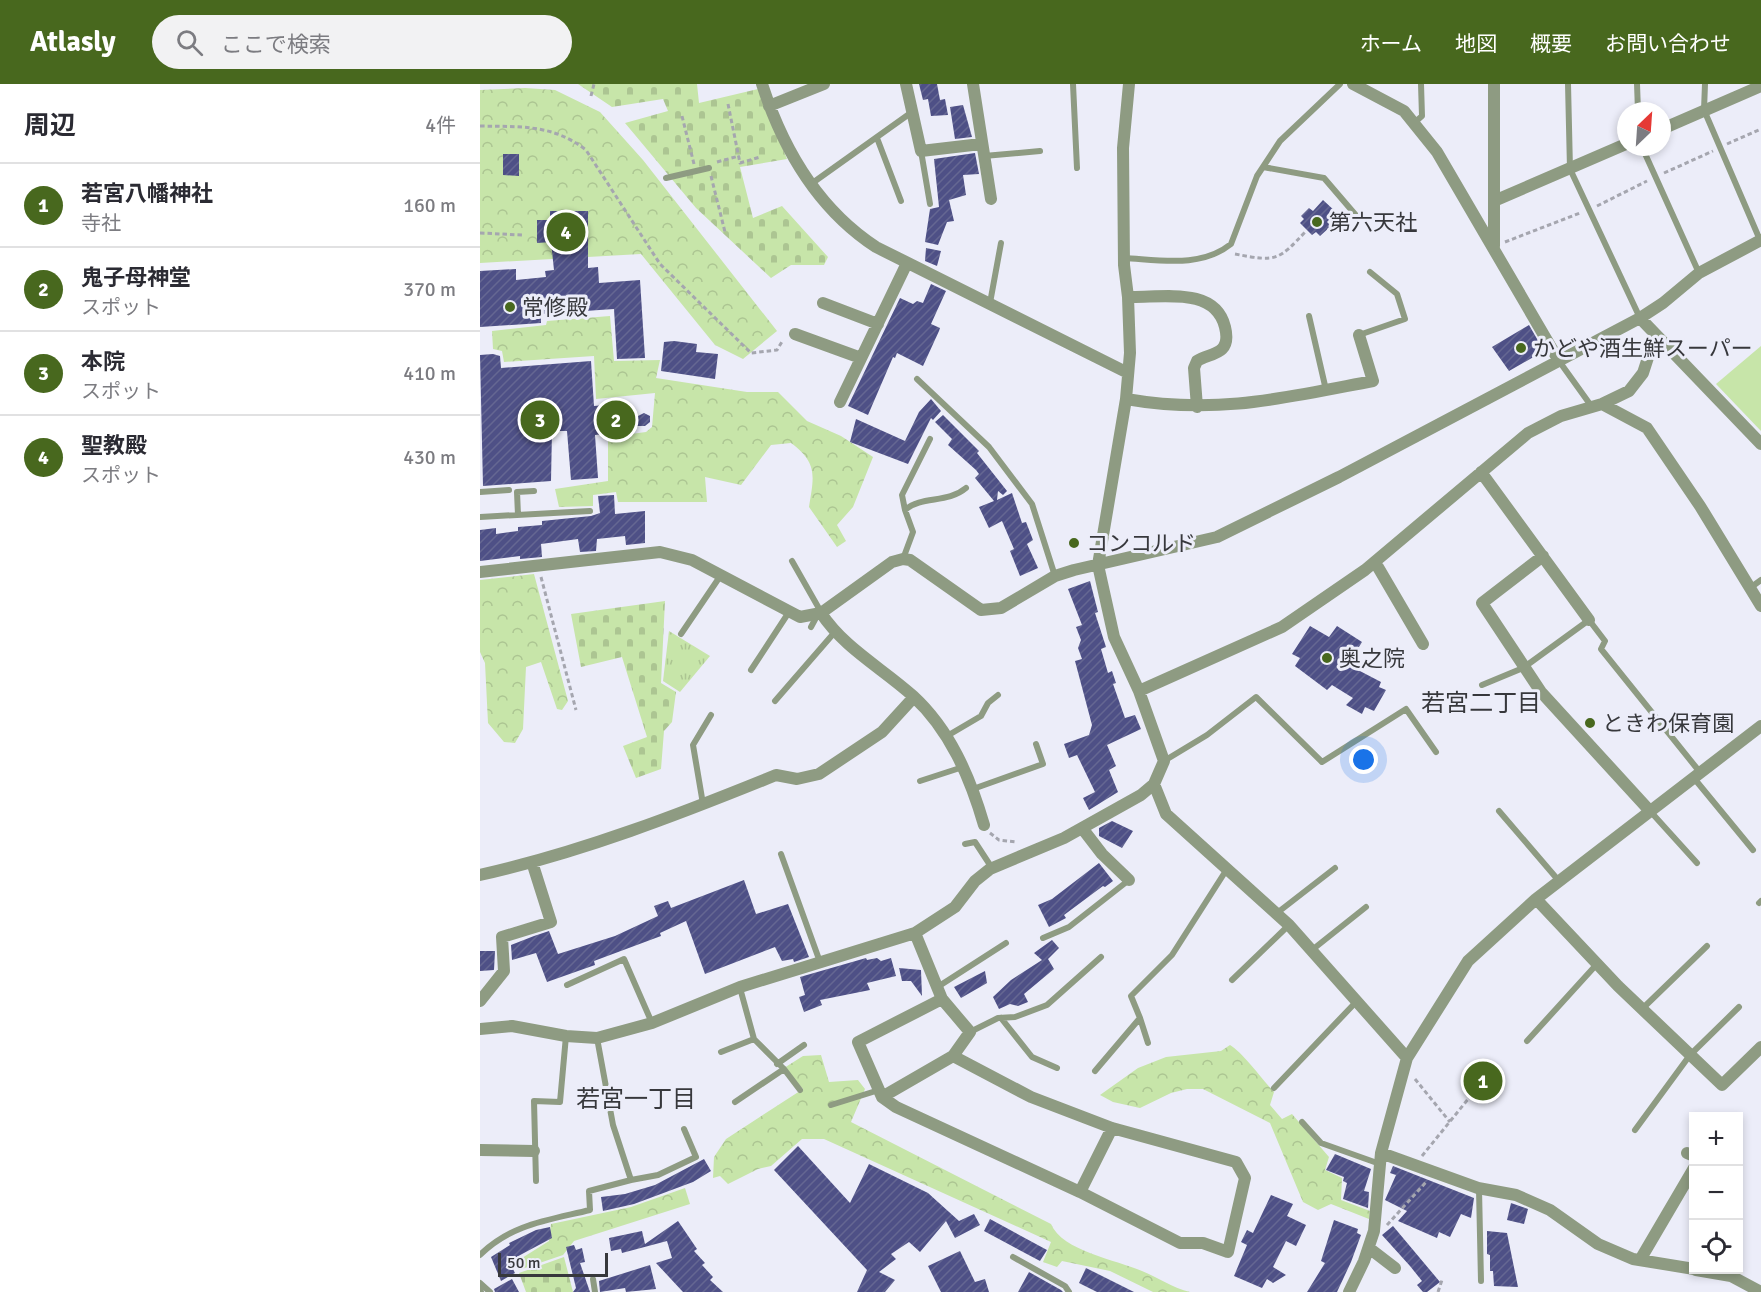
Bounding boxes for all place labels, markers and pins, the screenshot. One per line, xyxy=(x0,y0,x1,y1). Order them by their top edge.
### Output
place label: 第六天社 xyxy=(1329,209,1417,236)
pin: 4 xyxy=(546,210,586,254)
marker: 第六天社 xyxy=(1310,215,1324,229)
place label: 常修殿 xyxy=(522,294,588,321)
marker: 常修殿 xyxy=(503,300,517,314)
place label: かどや酒生鮮スーパー xyxy=(1533,335,1753,362)
marker: かどや酒生鮮スーパー xyxy=(1514,341,1528,355)
pin: 3 xyxy=(520,398,560,442)
pin: 2 xyxy=(596,398,636,442)
place label: コンコルド xyxy=(1086,530,1196,557)
marker: コンコルド xyxy=(1067,536,1081,550)
place label: 奥之院 xyxy=(1339,645,1405,672)
marker: 奥之院 xyxy=(1320,651,1334,665)
place label: ときわ保育園 xyxy=(1602,710,1734,737)
marker: ときわ保育園 xyxy=(1583,716,1597,730)
pin: 1 xyxy=(1464,1058,1502,1104)

